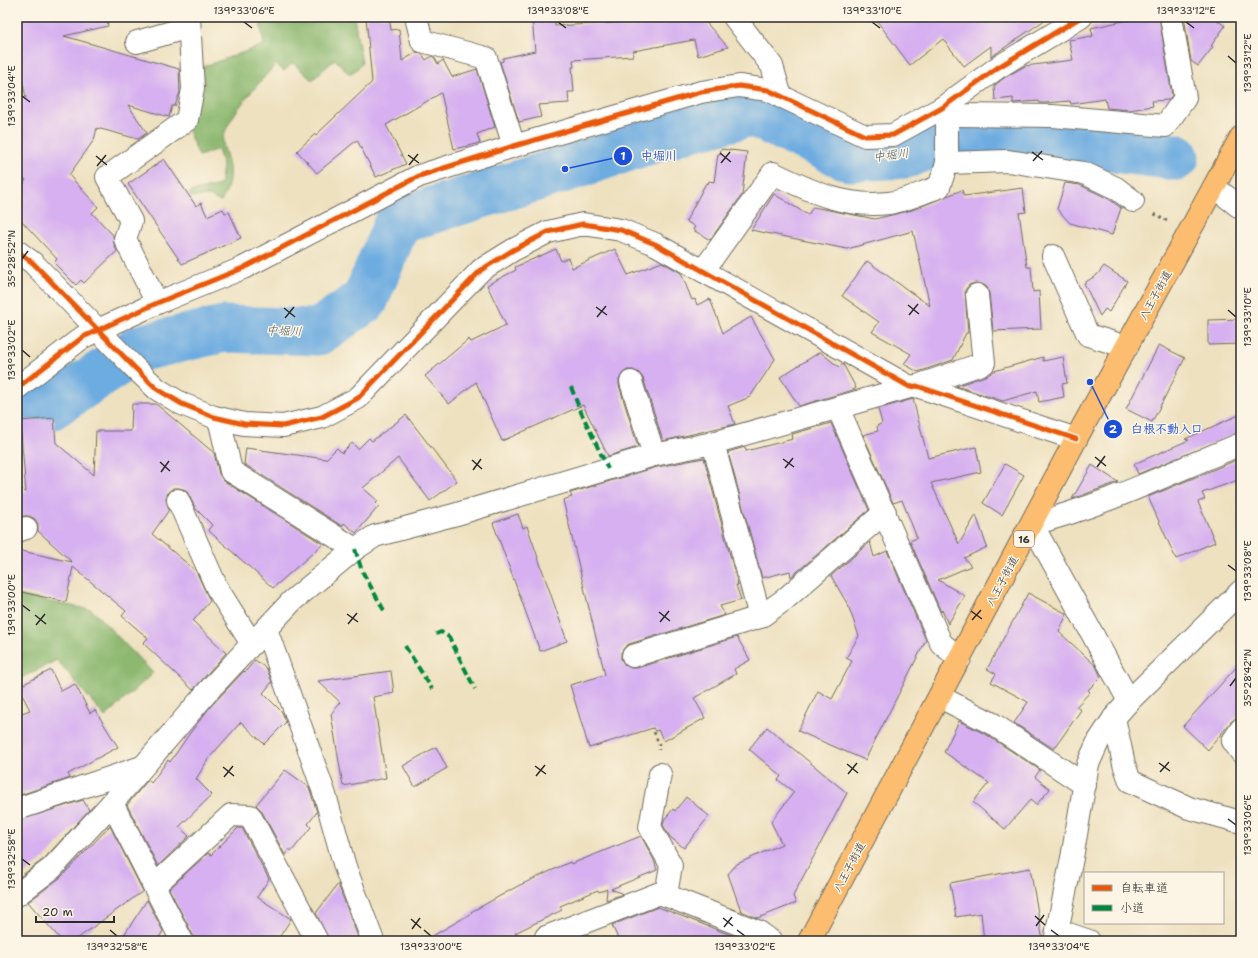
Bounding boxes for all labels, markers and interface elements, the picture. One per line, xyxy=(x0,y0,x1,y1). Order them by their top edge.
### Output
text: 139°33'06"E xyxy=(213,4,275,17)
text: 139°33'08"E xyxy=(527,4,589,17)
text: 139°33'10"E xyxy=(842,4,902,17)
text: 139°33'12"E xyxy=(1157,4,1215,17)
text: 139°33'12"E xyxy=(1241,34,1254,92)
text: 139°33'04"E xyxy=(5,65,18,127)
callout: 中堀川 xyxy=(613,144,685,168)
water label: 中堀川 xyxy=(872,145,910,165)
text: 1 xyxy=(620,148,626,164)
text: 中堀川 xyxy=(641,148,677,164)
text: 35°28'52"N xyxy=(5,230,18,288)
street label: 八王子街道 xyxy=(1136,268,1175,323)
text: 139°33'10"E xyxy=(1241,287,1254,347)
text: 139°33'02"E xyxy=(5,319,18,381)
water label: 中堀川 xyxy=(266,322,302,340)
callout: 白根不動入口 xyxy=(1103,417,1211,441)
text: 2 xyxy=(1109,421,1118,437)
text: 白根不動入口 xyxy=(1131,421,1203,437)
road number: 16 xyxy=(1014,531,1034,547)
text: 139°33'08"E xyxy=(1241,540,1254,602)
street label: 八王子街道 xyxy=(983,553,1022,609)
text: 139°33'00"E xyxy=(5,574,18,636)
text: 35°28'42"N xyxy=(1241,649,1254,707)
text: 139°33'06"E xyxy=(1241,794,1254,856)
text: 139°32'58"E xyxy=(5,828,18,890)
street label: 八王子街道 xyxy=(830,839,869,895)
legend xyxy=(1084,872,1224,924)
text: 自転車道 xyxy=(1120,880,1168,896)
scale bar xyxy=(36,898,114,924)
text: 小道 xyxy=(1120,900,1144,916)
text: 20 m xyxy=(42,904,73,920)
text: 139°32'58"E xyxy=(86,940,148,953)
text: 139°33'00"E xyxy=(400,940,462,953)
text: 139°33'02"E xyxy=(714,940,776,953)
text: 139°33'04"E xyxy=(1028,940,1090,953)

